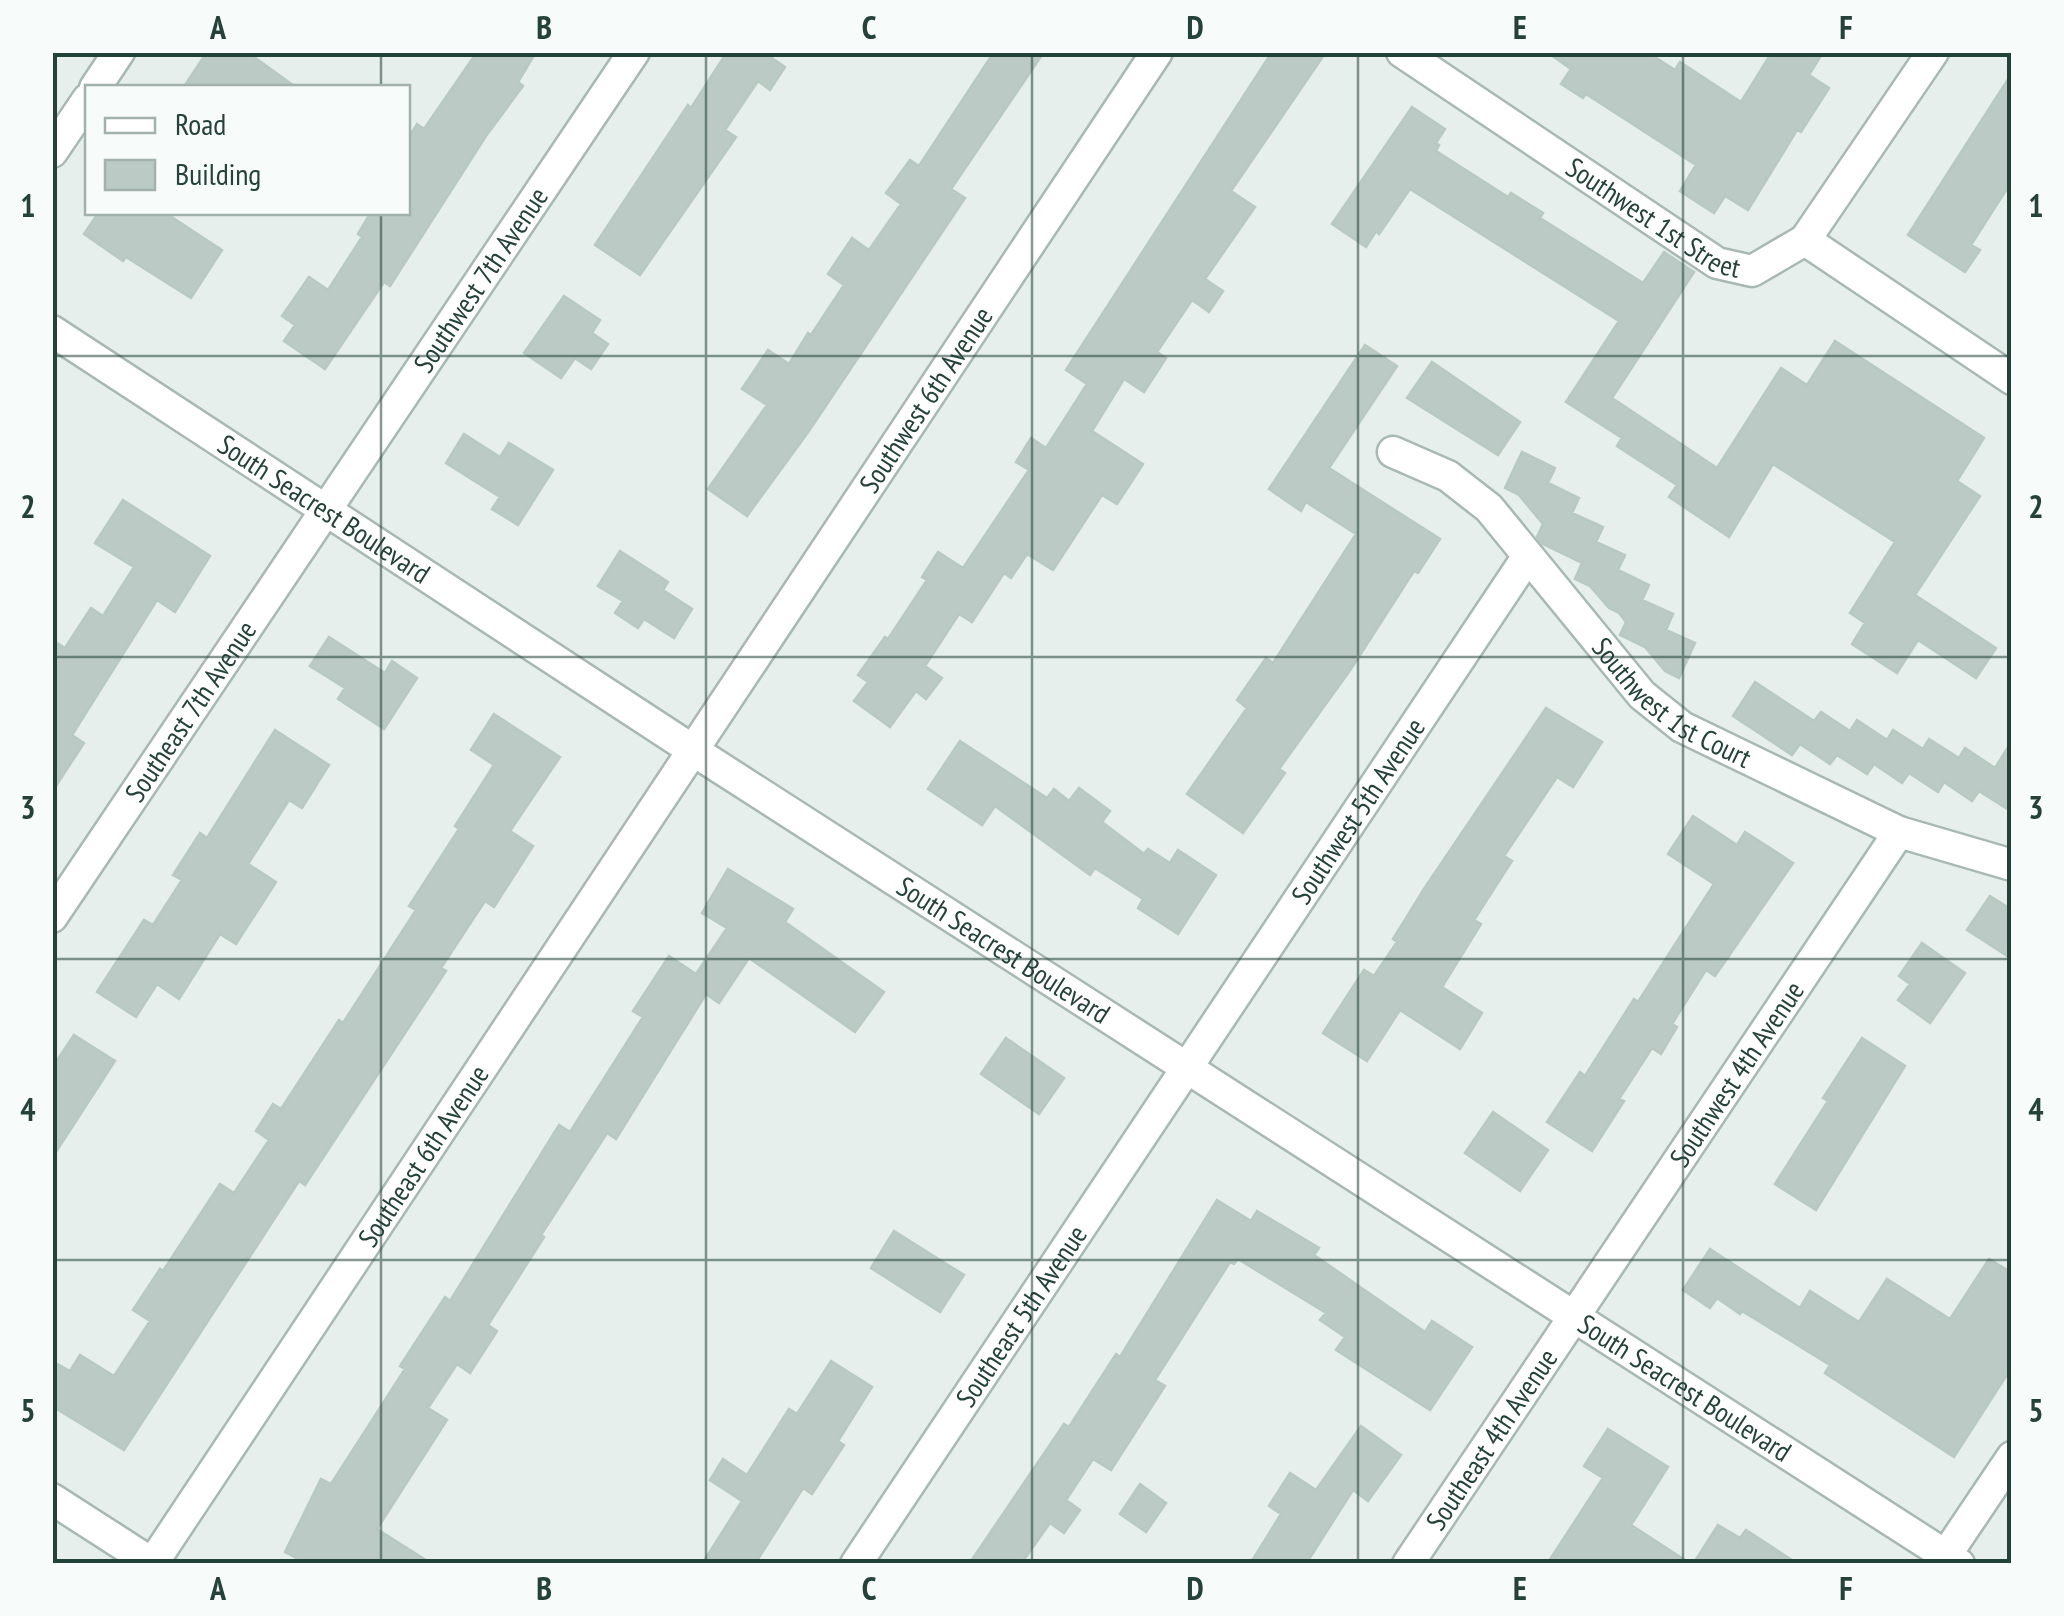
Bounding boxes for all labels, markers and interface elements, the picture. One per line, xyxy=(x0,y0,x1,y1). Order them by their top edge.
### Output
text: A xyxy=(209,6,227,48)
text: B xyxy=(536,6,552,48)
text: C xyxy=(862,6,877,48)
text: D xyxy=(1186,6,1204,48)
text: E xyxy=(1513,6,1527,48)
text: F xyxy=(1839,6,1853,48)
legend xyxy=(85,85,410,215)
text: Road xyxy=(175,104,226,143)
street label: Southwest 1st Street xyxy=(1559,148,1744,286)
text: Building xyxy=(175,154,261,193)
street label: Southwest 7th Avenue xyxy=(405,180,556,379)
text: 1 xyxy=(20,184,36,226)
text: 1 xyxy=(2028,184,2044,226)
street label: Southwest 6th Avenue xyxy=(850,299,1001,500)
street label: South Seacrest Boulevard xyxy=(211,426,437,591)
text: 2 xyxy=(20,485,36,527)
text: 2 xyxy=(2028,485,2044,527)
street label: Southeast 7th Avenue xyxy=(116,613,264,809)
street label: Southwest 1st Court xyxy=(1584,629,1758,776)
street label: Southwest 5th Avenue xyxy=(1282,711,1433,911)
text: 3 xyxy=(20,786,36,828)
text: 3 xyxy=(2028,786,2044,828)
street label: South Seacrest Boulevard xyxy=(890,867,1117,1032)
street label: Southwest 4th Avenue xyxy=(1661,974,1812,1174)
street label: Southeast 6th Avenue xyxy=(349,1058,497,1254)
text: 4 xyxy=(20,1088,36,1130)
text: 4 xyxy=(2028,1088,2044,1130)
street label: Southeast 5th Avenue xyxy=(947,1218,1095,1414)
street label: South Seacrest Boulevard xyxy=(1571,1305,1799,1470)
street label: Southeast 4th Avenue xyxy=(1417,1341,1565,1537)
text: 5 xyxy=(20,1389,36,1431)
text: 5 xyxy=(2028,1389,2044,1431)
text: A xyxy=(209,1567,227,1609)
text: B xyxy=(536,1567,552,1609)
text: C xyxy=(862,1567,877,1609)
text: D xyxy=(1186,1567,1204,1609)
text: E xyxy=(1513,1567,1527,1609)
text: F xyxy=(1839,1567,1853,1609)

